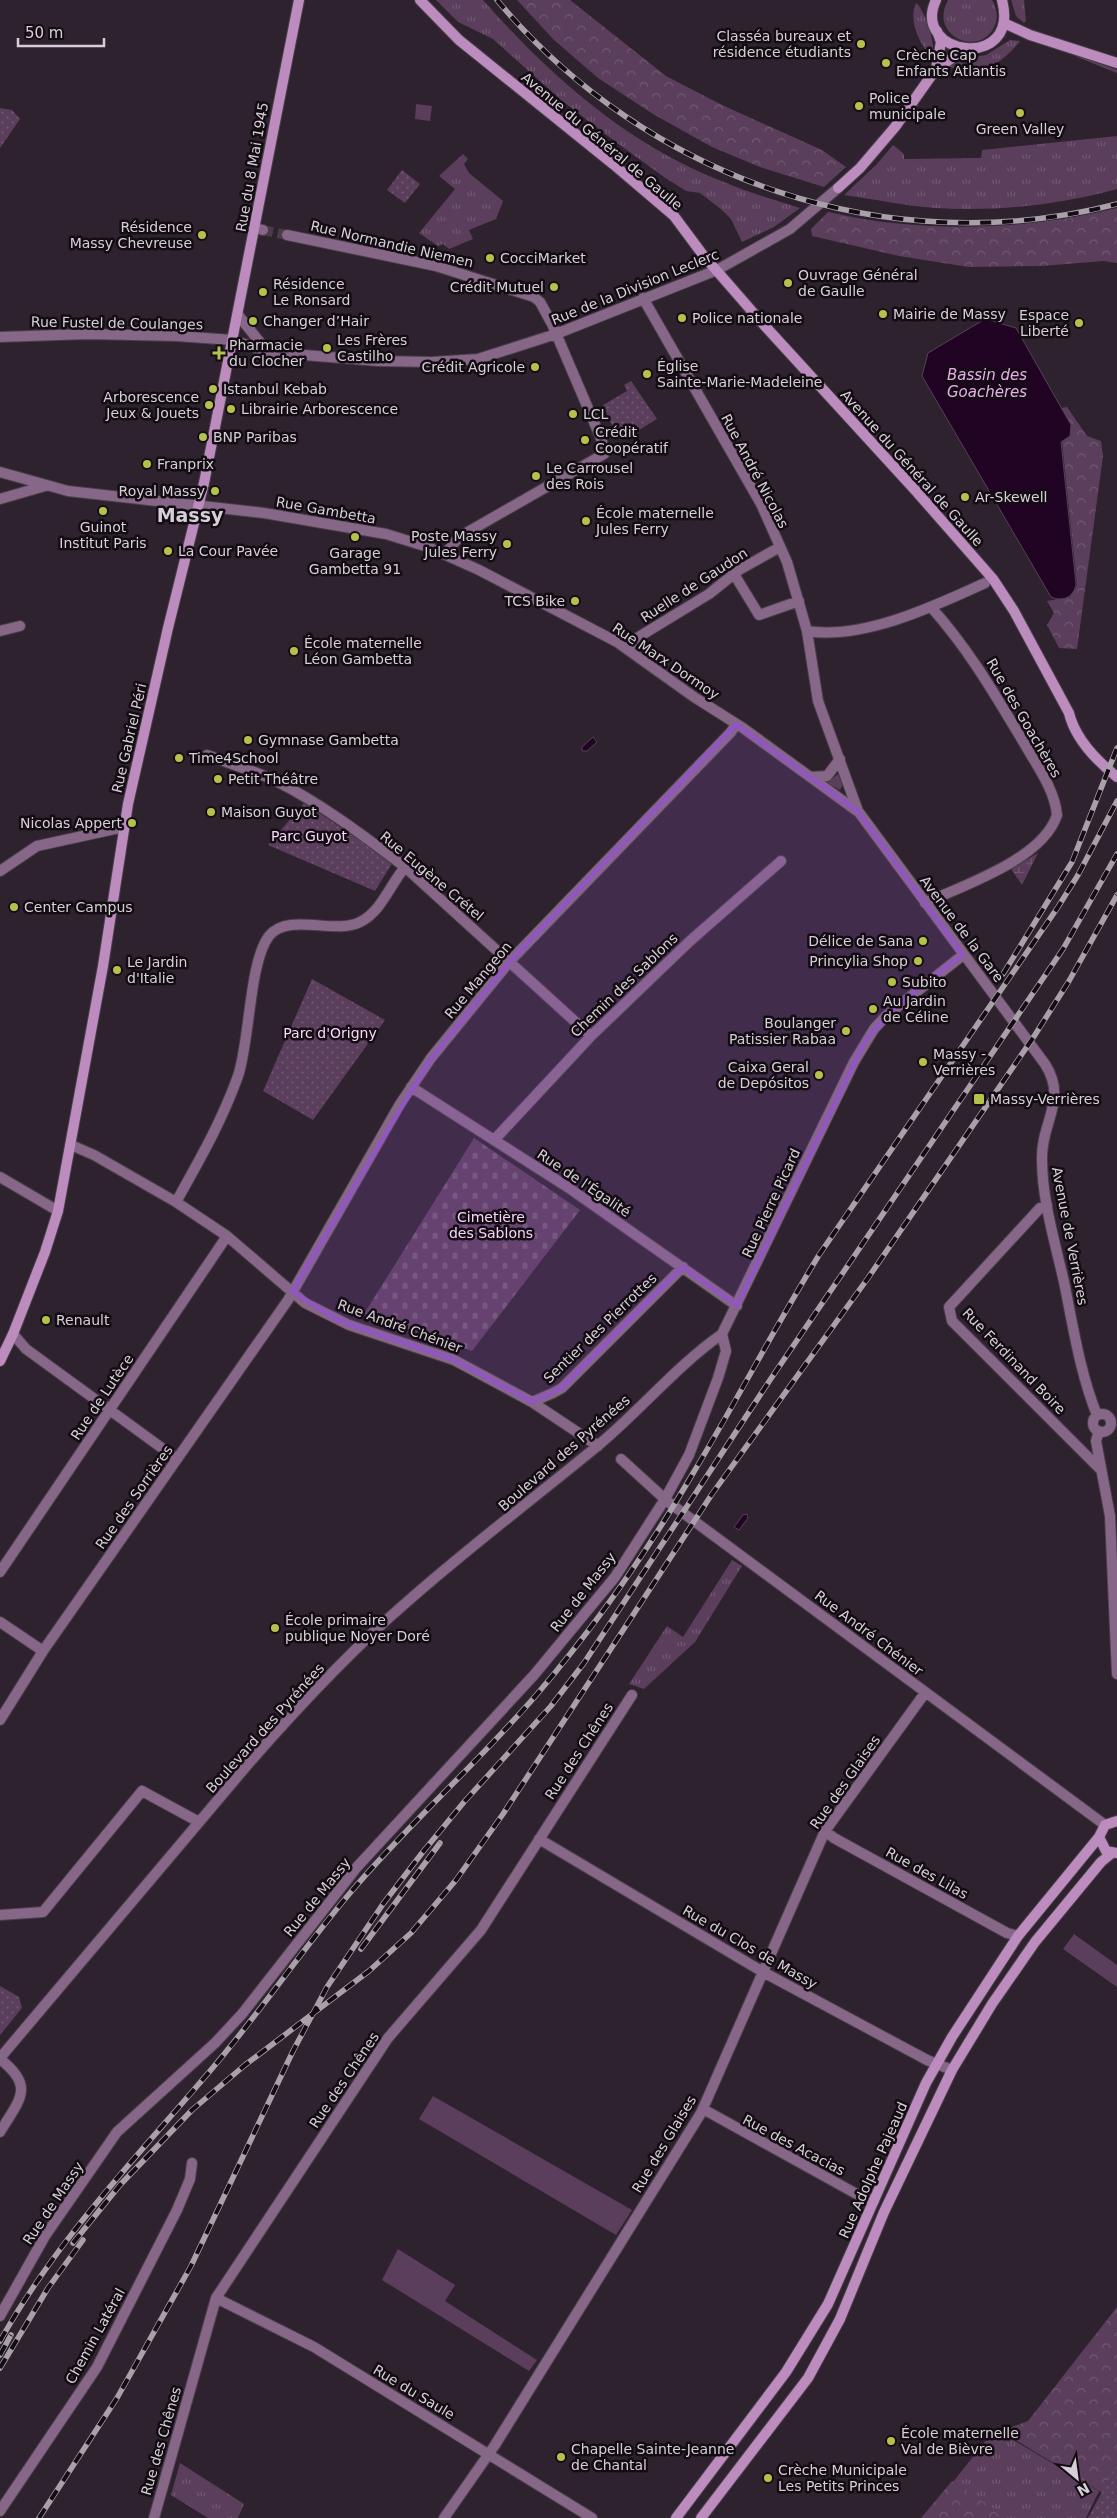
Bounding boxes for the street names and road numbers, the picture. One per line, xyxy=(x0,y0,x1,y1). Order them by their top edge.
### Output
street label: Avenue du Général de Gaulle xyxy=(518,69,686,213)
street label: Rue du 8 Mai 1945 xyxy=(233,101,271,233)
street label: Rue Normandie Niemen xyxy=(309,217,475,271)
street label: Rue de la Division Leclerc xyxy=(549,246,721,328)
street label: Rue Fustel de Coulanges xyxy=(31,313,203,333)
street label: Avenue du Général de Gaulle xyxy=(837,386,987,550)
street label: Rue André Nicolas xyxy=(718,411,792,531)
street label: Rue Gambetta xyxy=(275,493,377,527)
street label: Ruelle de Gaudon xyxy=(638,545,750,625)
street label: Rue Marx Dormoy xyxy=(610,619,722,703)
street label: Rue des Goachères xyxy=(983,656,1065,780)
street label: Rue Gabriel Péri xyxy=(109,682,149,794)
street label: Rue Eugène Crétel xyxy=(377,828,487,924)
street label: Avenue de la Gare xyxy=(917,873,1007,985)
street label: Chemin des Sablons xyxy=(567,930,681,1040)
street label: Rue Mangeon xyxy=(441,938,515,1022)
street label: Rue de l'Égalité xyxy=(534,1146,634,1220)
street label: Rue Pierre Picard xyxy=(739,1146,803,1260)
street label: Avenue de Verrières xyxy=(1049,1165,1091,1307)
street label: Sentier des Pierrottes xyxy=(540,1270,660,1386)
street label: Rue André Chénier xyxy=(336,1296,465,1356)
street label: Rue Ferdinand Boire xyxy=(959,1305,1069,1417)
street label: Rue de Lutèce xyxy=(67,1351,137,1443)
street label: Boulevard des Pyrénées xyxy=(495,1392,633,1514)
street label: Rue des Sorrières xyxy=(92,1442,176,1552)
street label: Rue de Massy xyxy=(547,1549,619,1635)
street label: Rue André Chénier xyxy=(812,1587,926,1679)
street label: Boulevard des Pyrénées xyxy=(203,1660,327,1796)
street label: Rue des Chênes xyxy=(542,1700,616,1802)
street label: Rue des Glaises xyxy=(807,1732,883,1832)
street label: Rue des Lilas xyxy=(883,1844,971,1902)
street label: Rue de Massy xyxy=(280,1854,354,1940)
street label: Rue du Clos de Massy xyxy=(680,1902,820,1992)
street label: Rue des Chênes xyxy=(306,2029,382,2131)
street label: Rue des Glaises xyxy=(629,2092,699,2196)
street label: Rue Adolphe Pajeaud xyxy=(836,2099,910,2241)
street label: Rue des Acacias xyxy=(740,2111,848,2179)
street label: Rue de Massy xyxy=(19,2159,87,2247)
street label: Chemin Latéral xyxy=(62,2285,128,2387)
street label: Rue du Saule xyxy=(370,2361,458,2423)
street label: Rue des Chênes xyxy=(138,2385,184,2497)

